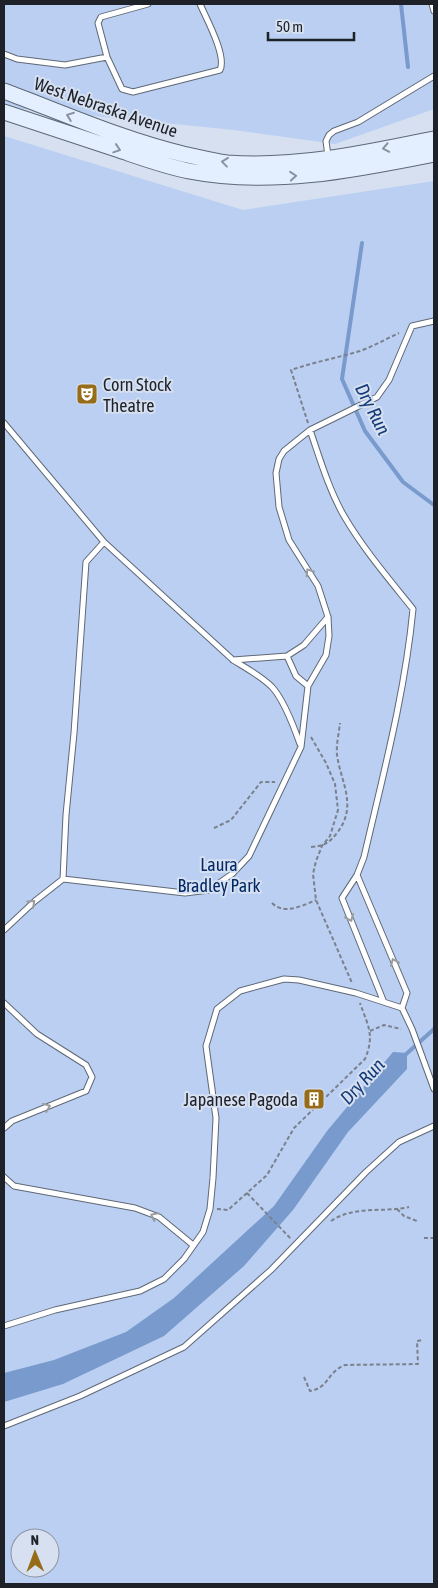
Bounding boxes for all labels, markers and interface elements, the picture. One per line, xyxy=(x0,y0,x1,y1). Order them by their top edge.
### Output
scale bar xyxy=(268,10,354,42)
text: 50 m xyxy=(276,18,303,35)
street label: West Nebraska Avenue xyxy=(32,73,180,141)
one-way arrow xyxy=(66,112,75,122)
one-way arrow xyxy=(382,143,391,153)
one-way arrow xyxy=(112,144,120,154)
one-way arrow xyxy=(221,157,229,168)
one-way arrow xyxy=(289,171,297,182)
place label: Corn Stock Theatre xyxy=(103,374,172,416)
water label: Dry Run xyxy=(351,380,395,438)
theatre icon: Corn Stock Theatre xyxy=(75,382,99,406)
one-way arrow xyxy=(306,569,316,578)
park label: Laura Bradley Park xyxy=(178,854,261,896)
one-way arrow xyxy=(27,900,36,909)
one-way arrow xyxy=(344,913,354,922)
one-way arrow xyxy=(390,959,400,967)
water label: Dry Run xyxy=(335,1054,389,1108)
building icon: Japanese Pagoda xyxy=(302,1087,326,1111)
place label: Japanese Pagoda xyxy=(184,1089,298,1110)
one-way arrow xyxy=(42,1103,51,1113)
one-way arrow xyxy=(150,1211,159,1222)
north arrow xyxy=(10,1528,60,1578)
text: N xyxy=(31,1532,39,1548)

